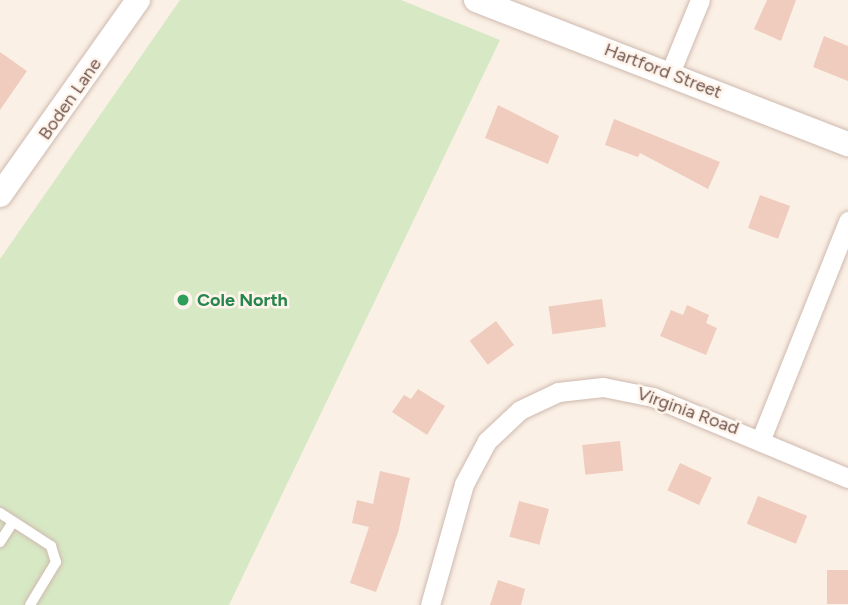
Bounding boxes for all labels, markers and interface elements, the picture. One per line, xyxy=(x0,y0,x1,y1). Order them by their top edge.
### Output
street label: Hartford Street xyxy=(601,39,725,103)
street label: Boden Lane xyxy=(34,54,106,144)
place label: Cole North xyxy=(197,289,288,311)
marker: Cole North xyxy=(175,292,191,308)
street label: Virginia Road xyxy=(634,383,742,439)

